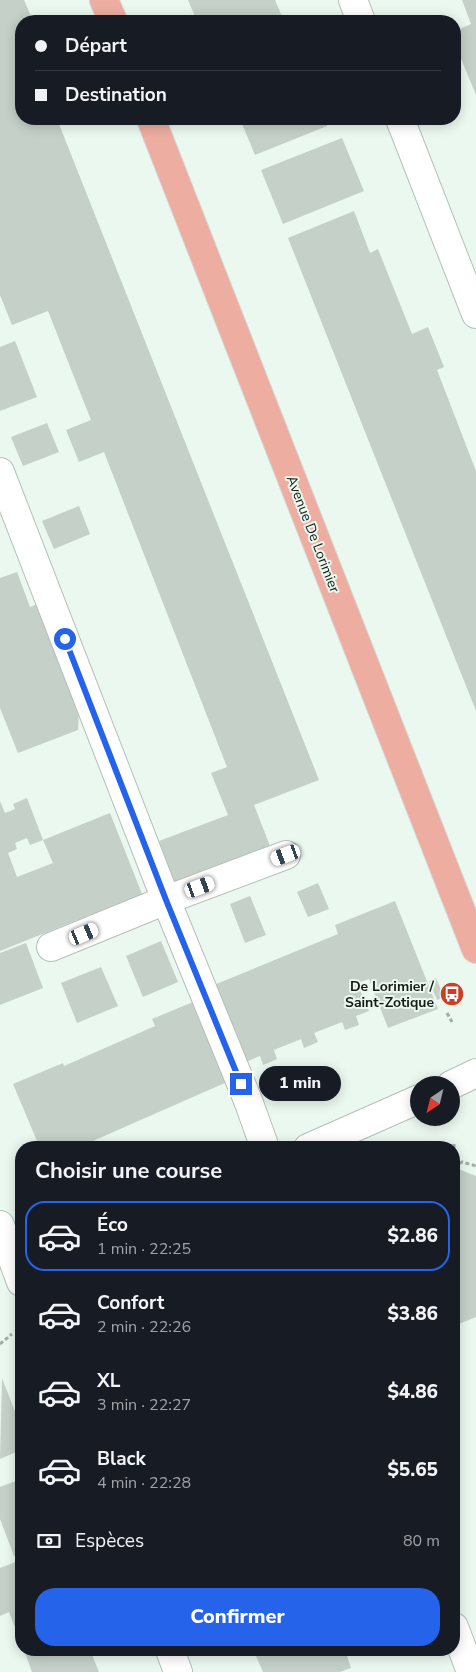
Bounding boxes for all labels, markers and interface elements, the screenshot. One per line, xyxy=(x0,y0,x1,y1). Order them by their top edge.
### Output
text: Départ xyxy=(65,33,127,59)
text: Destination xyxy=(65,82,167,108)
street label: Avenue De Lorimier xyxy=(282,473,344,595)
route start xyxy=(54,628,76,650)
car xyxy=(269,843,302,867)
car xyxy=(183,875,216,899)
car xyxy=(67,921,100,947)
place label: De Lorimier / Saint-Zotique xyxy=(345,977,435,1012)
bus stop icon: De Lorimier / Saint-Zotique xyxy=(439,981,465,1007)
callout: 1 min xyxy=(258,1066,341,1102)
text: 1 min xyxy=(279,1072,321,1094)
route end xyxy=(230,1073,252,1095)
north arrow xyxy=(410,1076,460,1126)
map controls xyxy=(410,1076,460,1126)
text: Choisir une course xyxy=(35,1156,222,1186)
text: Éco xyxy=(97,1212,128,1238)
icon: car xyxy=(37,1214,82,1259)
text: $2.86 xyxy=(387,1223,438,1249)
text: 1 min · 22:25 xyxy=(97,1238,191,1260)
text: Confort xyxy=(97,1290,164,1316)
icon: car xyxy=(37,1292,82,1337)
text: $3.86 xyxy=(387,1301,438,1327)
text: 2 min · 22:26 xyxy=(97,1316,191,1338)
text: XL xyxy=(97,1368,120,1394)
icon: car xyxy=(37,1370,82,1415)
text: $4.86 xyxy=(387,1379,438,1405)
text: 3 min · 22:27 xyxy=(97,1394,191,1416)
text: Black xyxy=(97,1446,146,1472)
icon: car xyxy=(37,1448,82,1493)
text: $5.65 xyxy=(387,1457,438,1483)
text: 4 min · 22:28 xyxy=(97,1472,191,1494)
icon: cash xyxy=(35,1527,63,1555)
text: Espèces xyxy=(75,1528,144,1554)
text: 80 m xyxy=(403,1530,440,1552)
button: Confirmer xyxy=(35,1588,440,1646)

